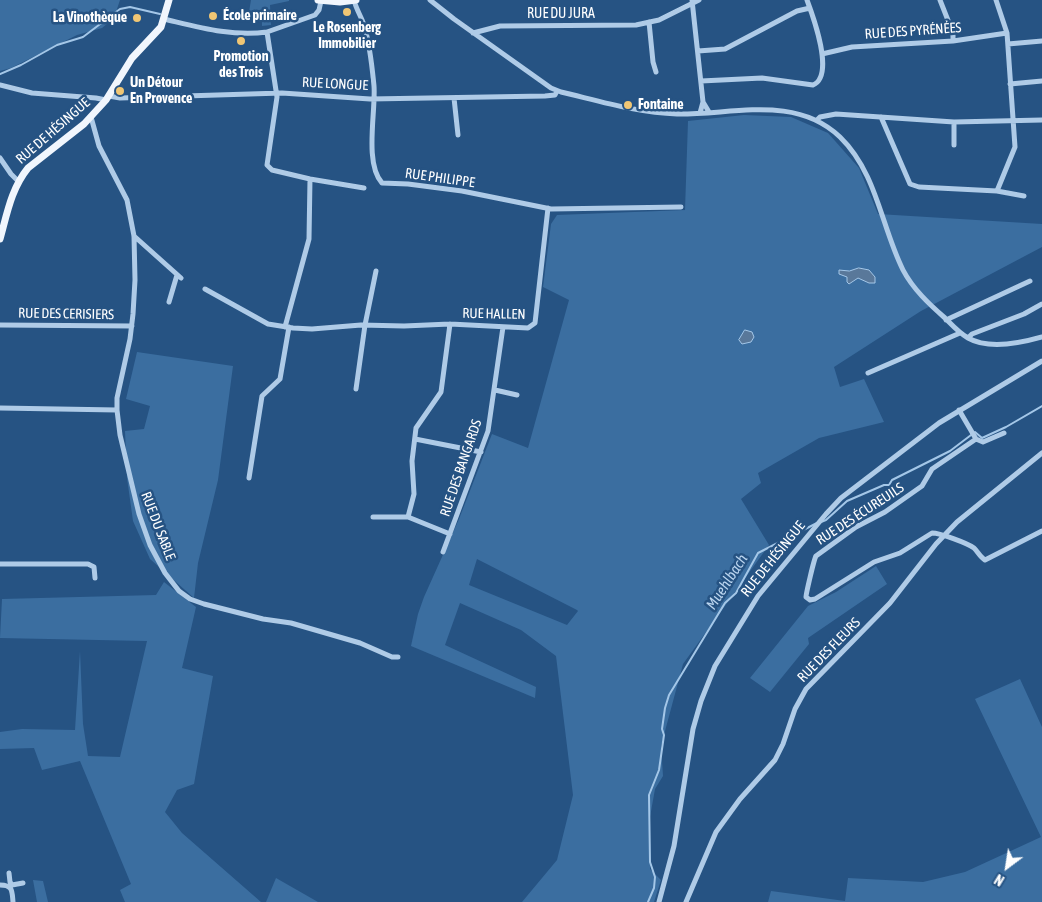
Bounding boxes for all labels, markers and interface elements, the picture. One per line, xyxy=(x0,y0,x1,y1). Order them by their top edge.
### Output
marker: Le Rosenberg Immobilier xyxy=(341,6,353,18)
street label: RUE DU JURA xyxy=(527,6,595,22)
place label: École primaire xyxy=(223,8,297,24)
place label: La Vinothèque xyxy=(53,10,127,26)
marker: École primaire xyxy=(207,10,219,22)
marker: La Vinothèque xyxy=(131,12,143,24)
street label: RUE DES PYRÉNÉES xyxy=(864,19,962,43)
place label: Le Rosenberg Immobilier xyxy=(313,20,381,52)
marker: Promotion des Trois xyxy=(235,35,247,47)
place label: Promotion des Trois xyxy=(214,49,268,82)
street label: RUE LONGUE xyxy=(301,74,369,94)
place label: Un Détour En Provence xyxy=(130,75,192,108)
marker: Un Détour En Provence xyxy=(114,85,126,97)
street label: RUE DE HÉSINGUE xyxy=(13,94,93,168)
place label: Fontaine xyxy=(638,97,684,113)
marker: Fontaine xyxy=(622,99,634,111)
street label: RUE PHILIPPE xyxy=(404,165,476,191)
street label: RUE DES CERISIERS xyxy=(18,305,114,323)
street label: RUE HALLEN xyxy=(462,305,526,323)
street label: RUE DES BANGARDS xyxy=(437,417,485,519)
street label: RUE DES ÉCUREUILS xyxy=(813,479,907,549)
street label: RUE DU SABLE xyxy=(137,489,179,563)
street label: RUE DE HÉSINGUE xyxy=(737,518,809,600)
water label: Muehlbach xyxy=(702,551,752,613)
street label: RUE DES FLEURS xyxy=(794,614,864,686)
north arrow xyxy=(982,842,1032,892)
text: N xyxy=(992,871,1007,889)

